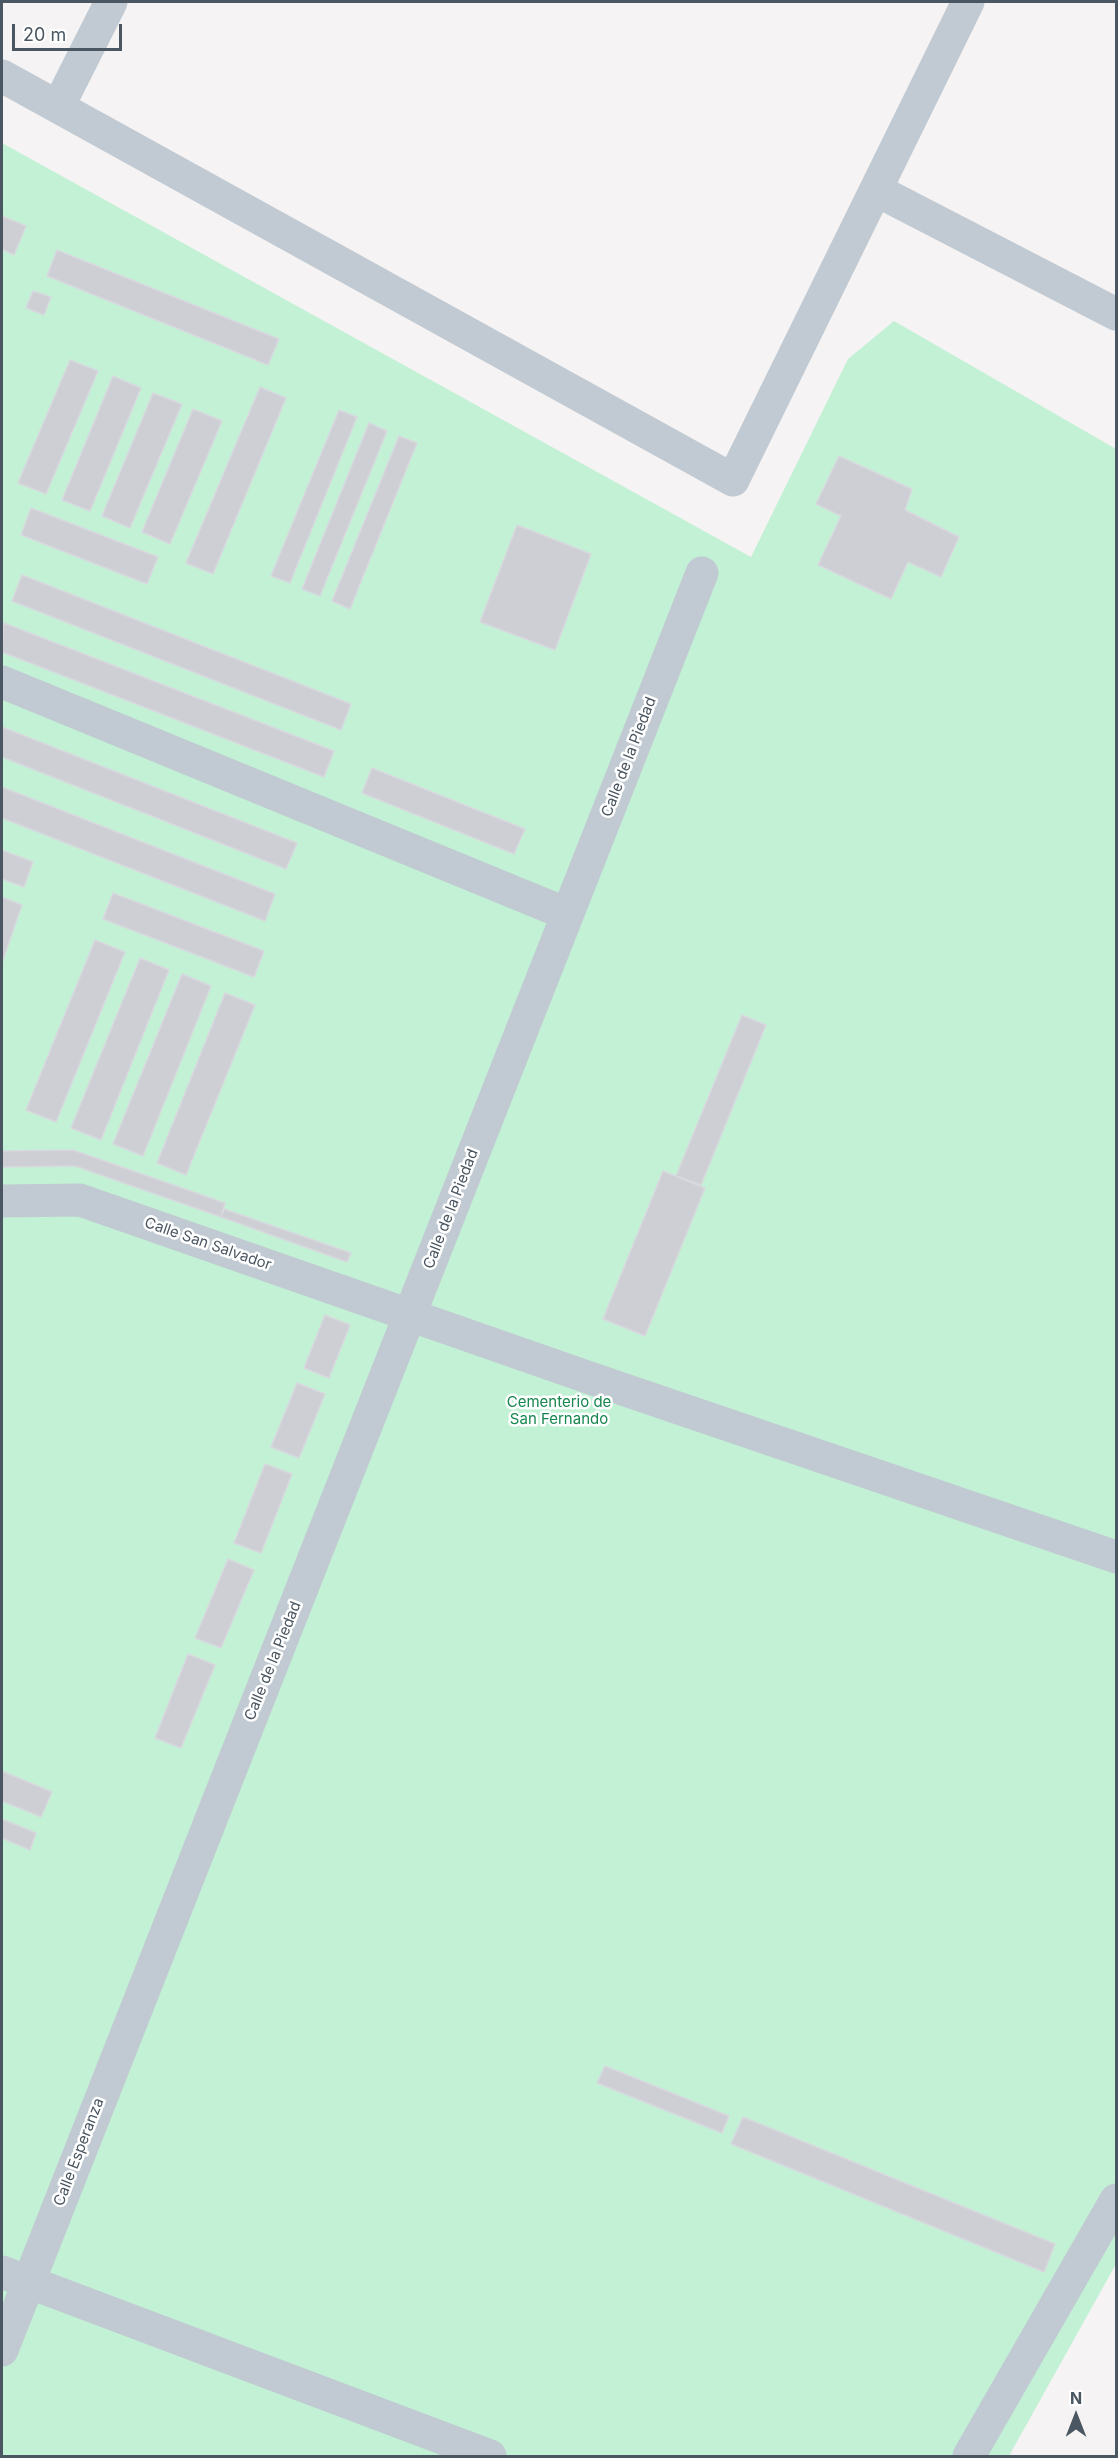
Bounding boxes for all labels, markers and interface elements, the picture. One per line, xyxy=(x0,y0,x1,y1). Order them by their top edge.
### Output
scale bar xyxy=(15,12,124,50)
text: 20 m xyxy=(23,24,66,45)
street label: Calle de la Piedad xyxy=(598,695,660,819)
street label: Calle de la Piedad xyxy=(420,1147,482,1271)
street label: Calle San Salvador xyxy=(142,1214,274,1274)
park label: Cementerio de San Fernando xyxy=(507,1393,611,1428)
street label: Calle de la Piedad xyxy=(241,1599,305,1723)
street label: Calle Esperanza xyxy=(50,2096,108,2208)
north arrow xyxy=(1046,2386,1106,2446)
text: N xyxy=(1070,2388,1082,2408)

